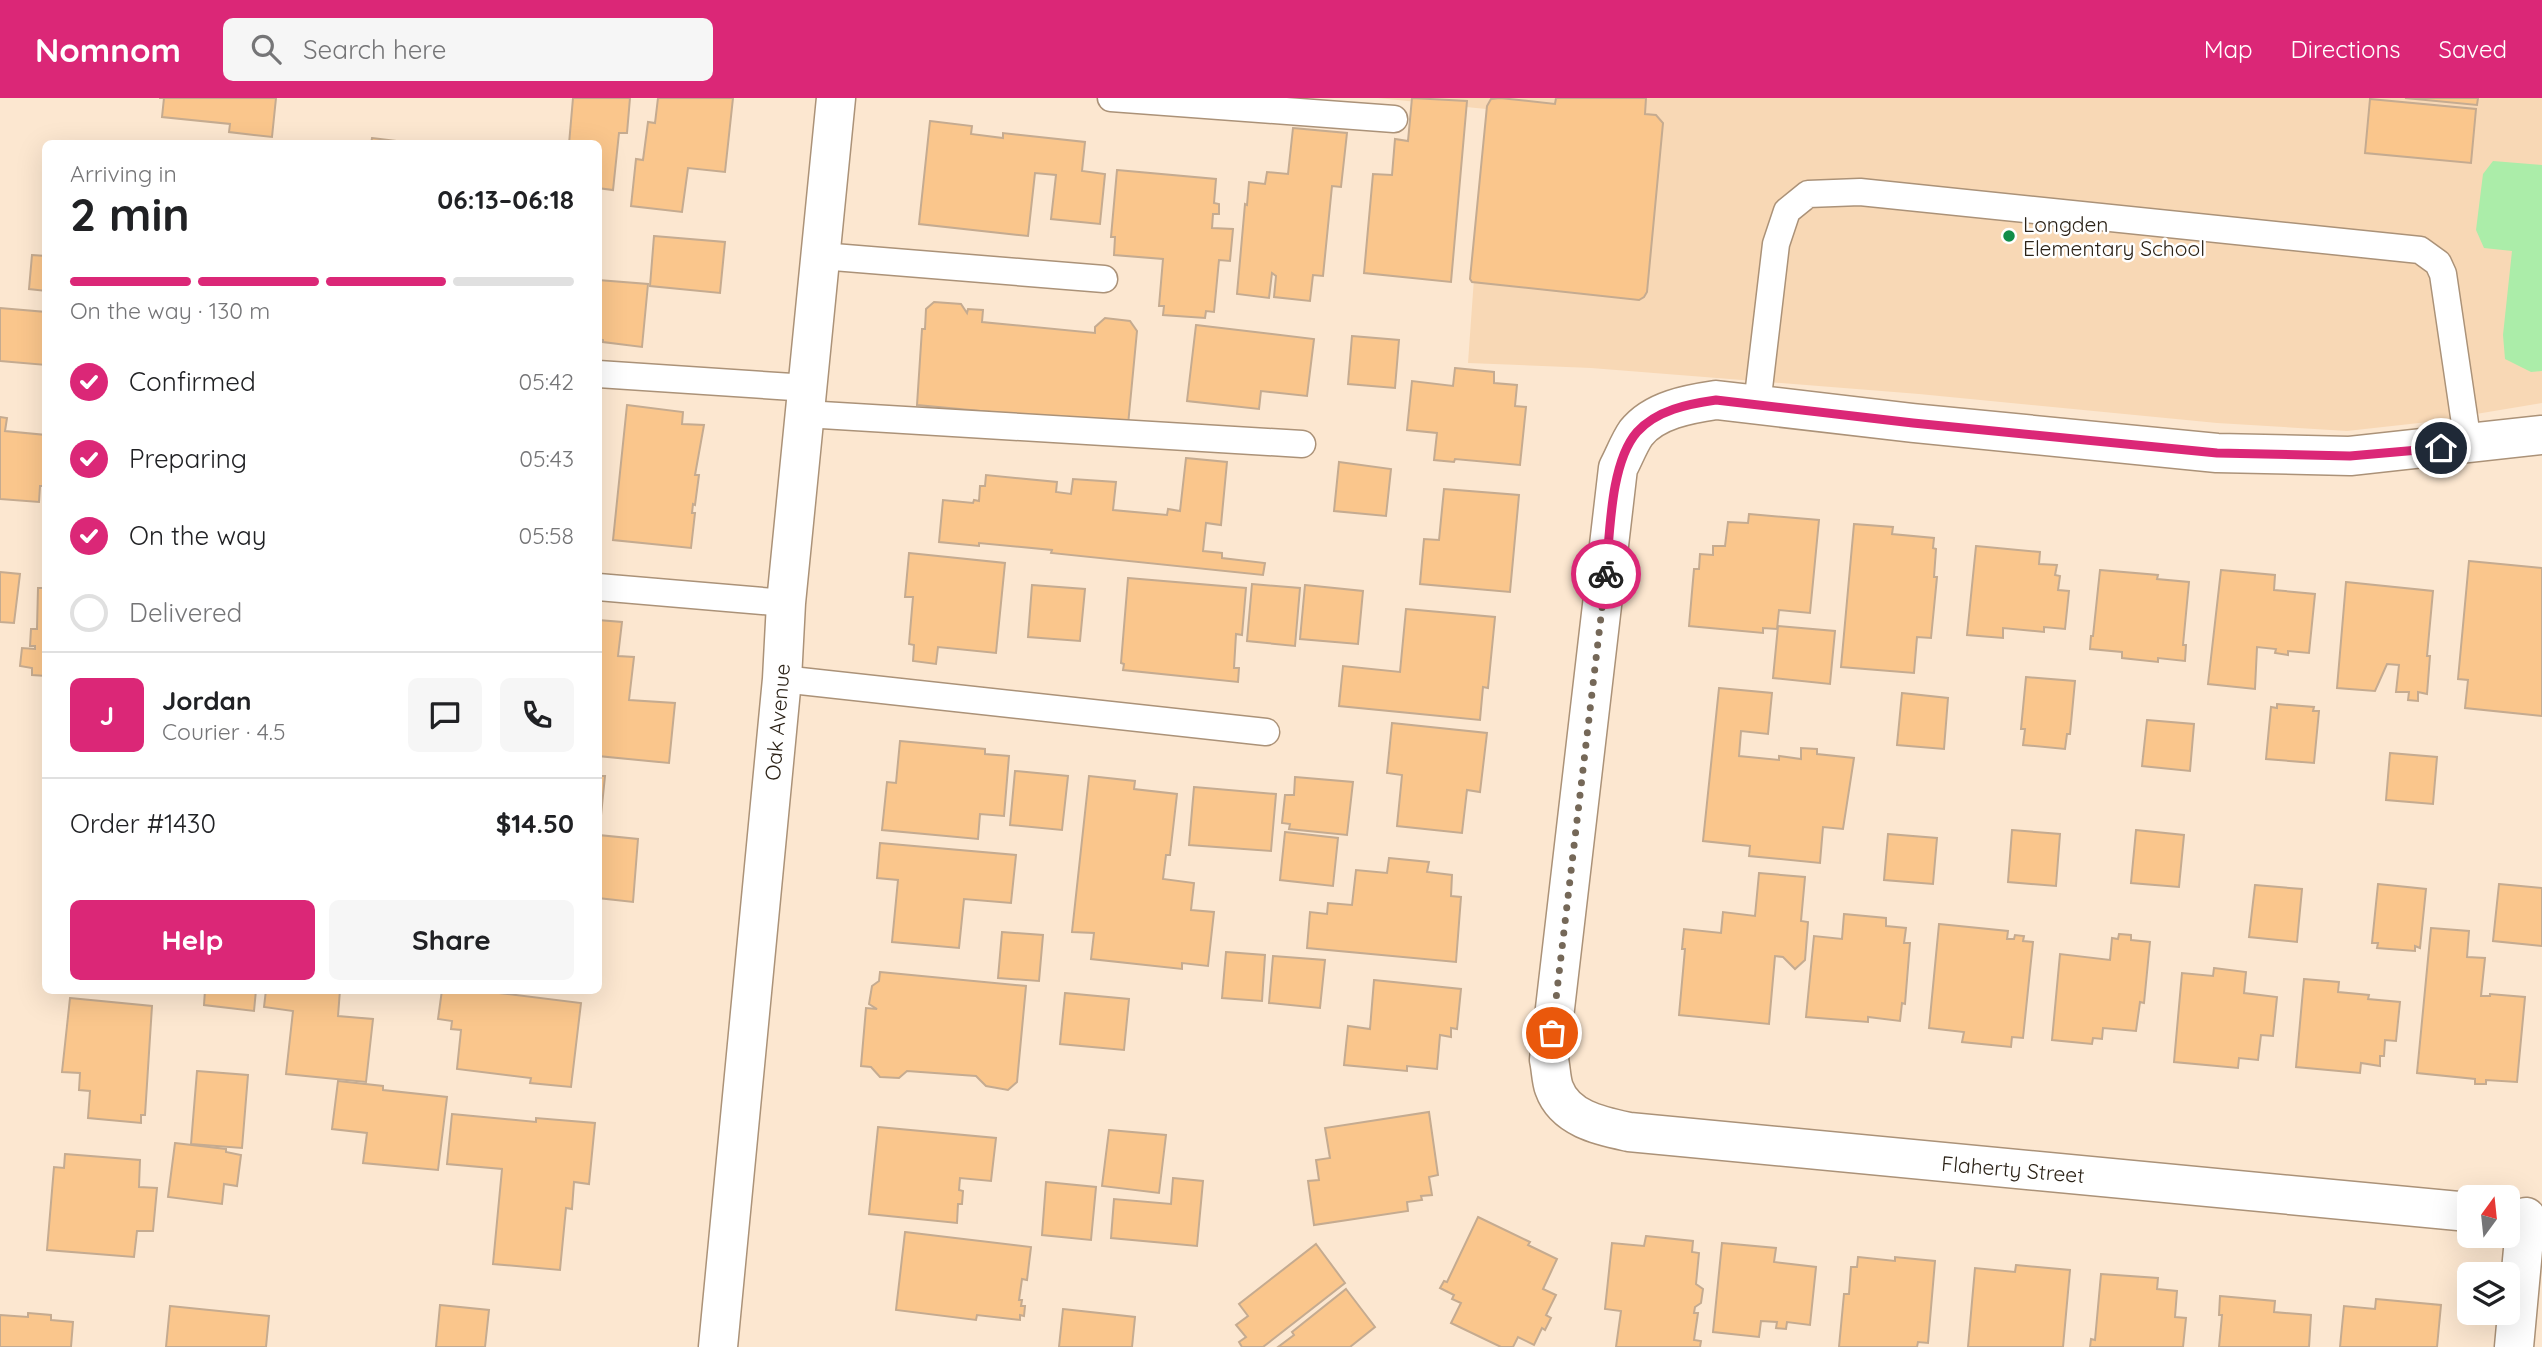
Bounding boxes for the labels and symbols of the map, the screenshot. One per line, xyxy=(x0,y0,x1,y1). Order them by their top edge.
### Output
place label: Longden Elementary School xyxy=(2023,211,2205,261)
marker: Longden Elementary School xyxy=(2001,228,2017,244)
pin xyxy=(2411,418,2471,478)
courier xyxy=(1571,539,1641,609)
street label: Oak Avenue xyxy=(759,662,795,782)
pin xyxy=(1522,1003,1582,1063)
street label: Flaherty Street xyxy=(1940,1150,2086,1188)
north arrow xyxy=(2457,1185,2520,1248)

